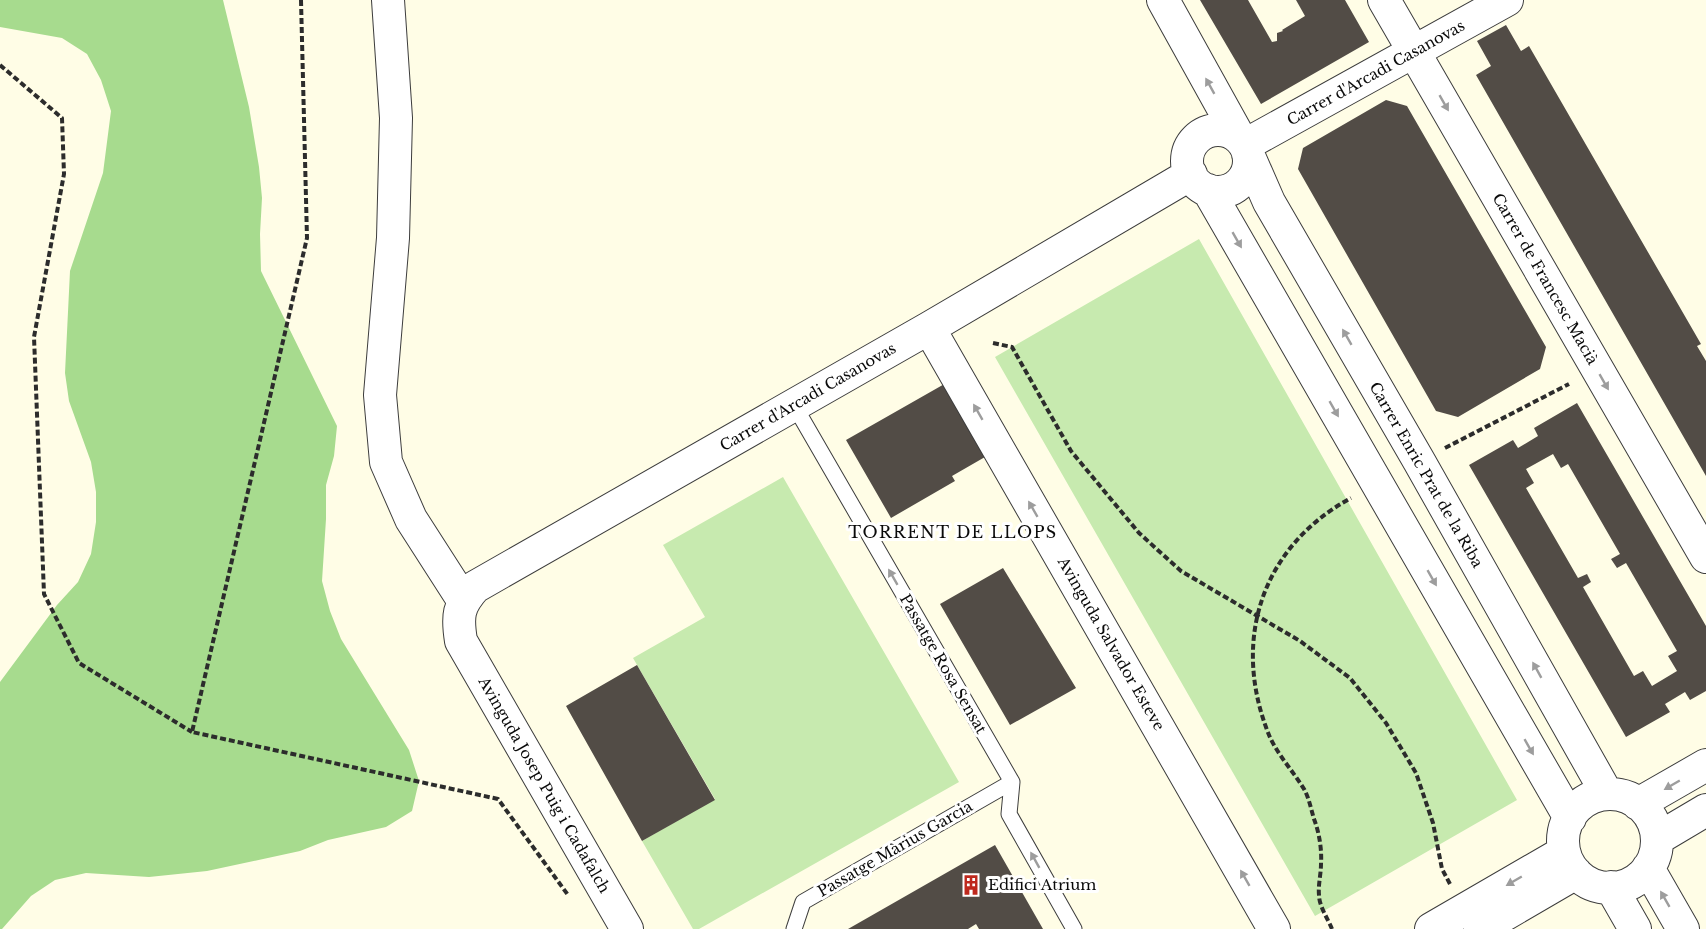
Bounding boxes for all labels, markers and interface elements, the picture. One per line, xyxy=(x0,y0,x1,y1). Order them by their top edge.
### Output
street label: Carrer d'Arcadi Casanovas xyxy=(1284,16,1468,129)
one-way arrow xyxy=(1205,77,1215,94)
one-way arrow xyxy=(1439,95,1449,112)
street label: Carrer de Francesc Macià xyxy=(1489,190,1603,368)
one-way arrow xyxy=(1232,232,1242,249)
one-way arrow xyxy=(1342,328,1352,345)
street label: Carrer d'Arcadi Casanovas xyxy=(716,338,899,455)
one-way arrow xyxy=(1598,373,1608,390)
street label: Carrer Enric Prat de la Riba xyxy=(1365,379,1488,572)
one-way arrow xyxy=(1329,401,1340,417)
one-way arrow xyxy=(973,404,983,421)
one-way arrow xyxy=(1028,500,1038,517)
district label: TORRENT DE LLOPS xyxy=(848,522,1058,542)
street label: Avinguda Salvador Esteve xyxy=(1053,553,1169,734)
one-way arrow xyxy=(888,568,898,585)
one-way arrow xyxy=(1426,570,1437,586)
street label: Passatge Rosa Sensat xyxy=(896,591,991,737)
one-way arrow xyxy=(1532,662,1542,679)
street label: Avinguda Josep Puig i Cadafalch xyxy=(474,672,614,896)
one-way arrow xyxy=(1524,739,1534,756)
one-way arrow xyxy=(1664,779,1680,790)
street label: Passatge Màrius Garcia xyxy=(814,796,976,901)
one-way arrow xyxy=(1030,851,1040,868)
one-way arrow xyxy=(1240,869,1250,886)
building icon: Edifici Atrium xyxy=(959,873,983,897)
place label: Edifici Atrium xyxy=(988,875,1096,894)
one-way arrow xyxy=(1506,876,1522,887)
one-way arrow xyxy=(1660,891,1671,907)

